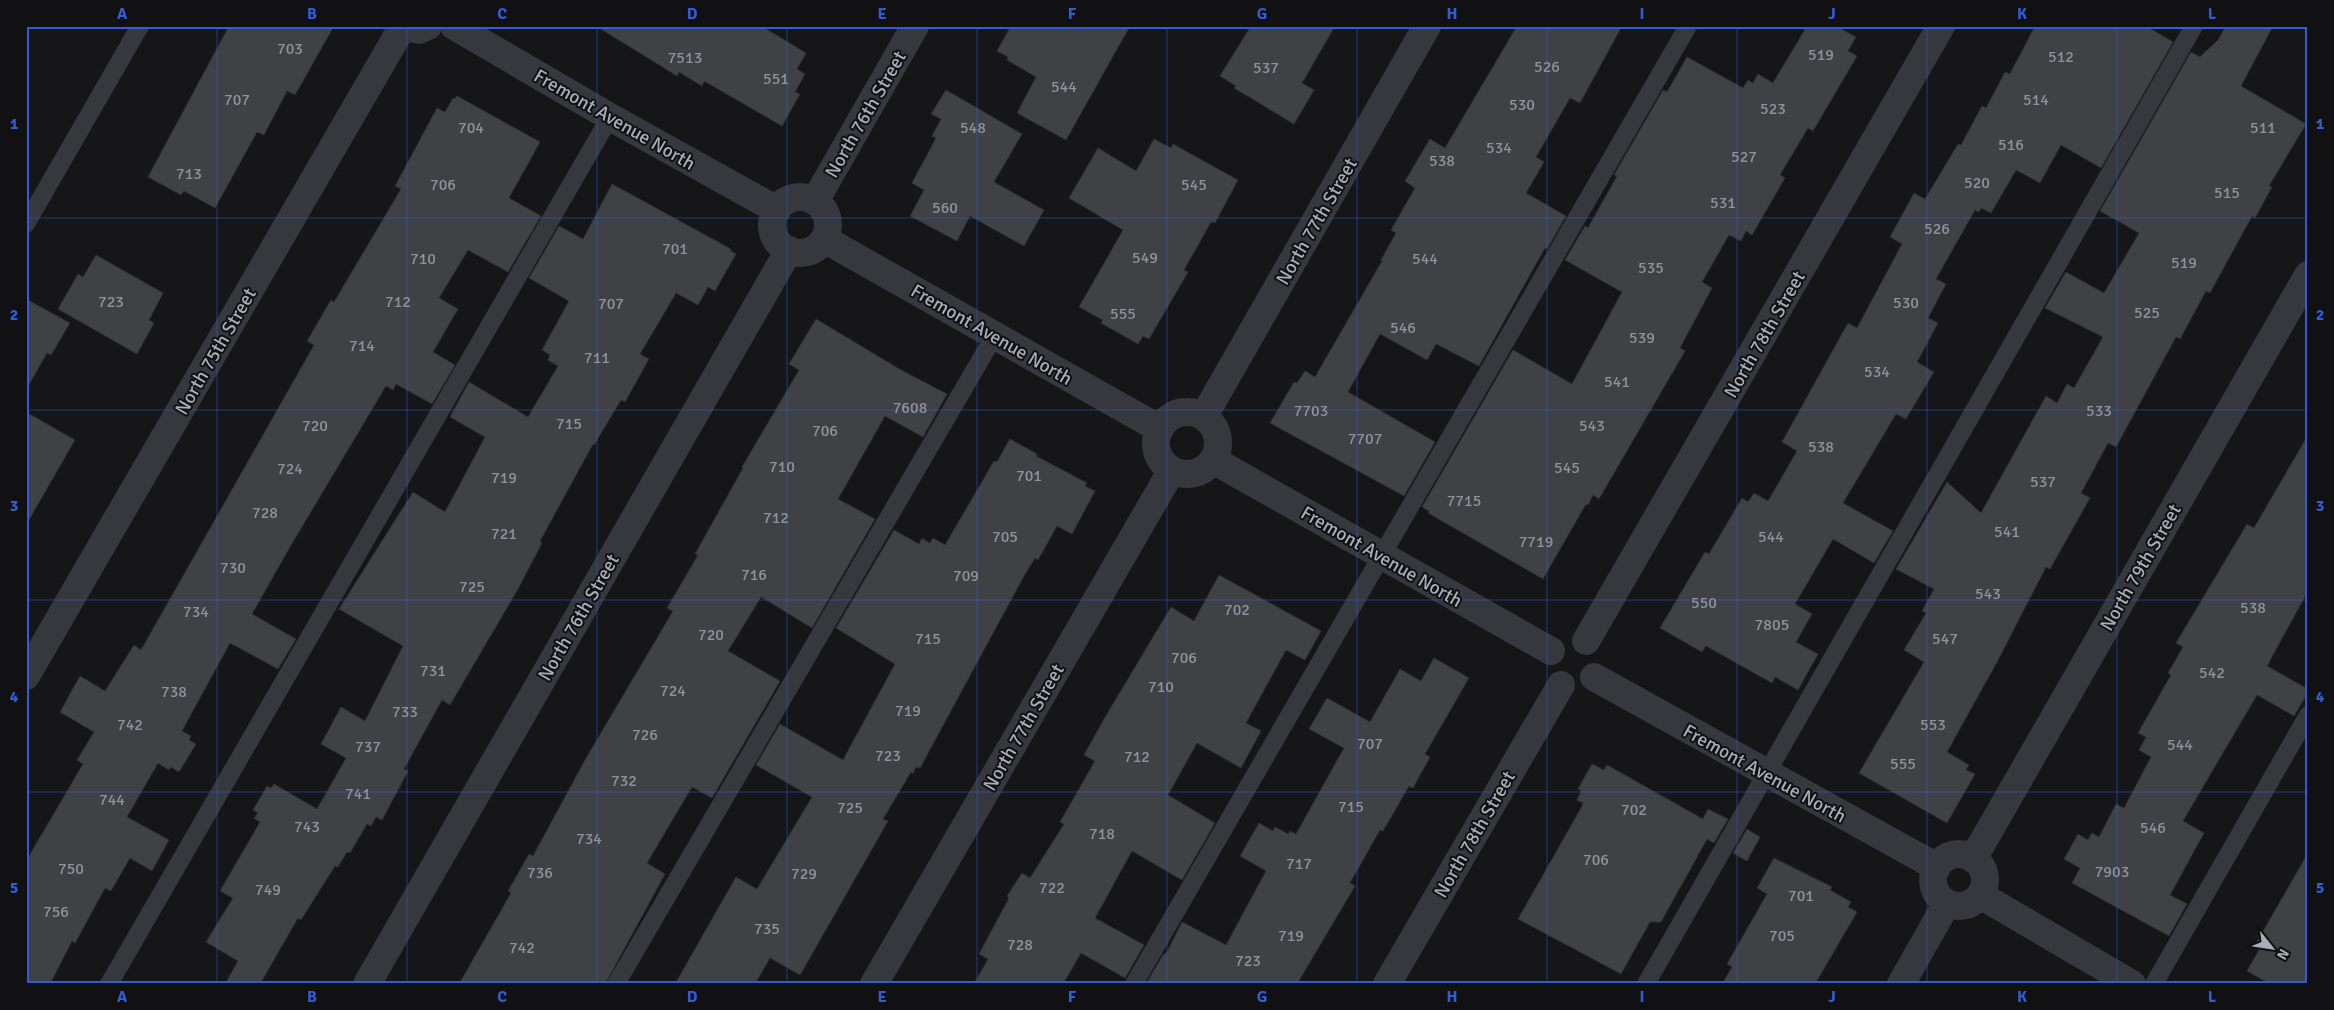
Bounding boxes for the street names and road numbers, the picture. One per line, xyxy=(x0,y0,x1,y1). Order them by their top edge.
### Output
street label: North 76th Street xyxy=(820,46,912,182)
street label: Fremont Avenue North xyxy=(529,64,700,176)
street label: North 77th Street xyxy=(1271,153,1363,289)
street label: North 78th Street xyxy=(1719,266,1811,402)
street label: Fremont Avenue North xyxy=(906,279,1077,391)
street label: North 75th Street xyxy=(170,283,262,419)
street label: North 79th Street xyxy=(2095,499,2187,635)
street label: Fremont Avenue North xyxy=(1296,501,1467,613)
street label: North 76th Street xyxy=(533,549,625,685)
street label: North 77th Street xyxy=(978,659,1070,795)
street label: Fremont Avenue North xyxy=(1679,719,1850,829)
street label: North 78th Street xyxy=(1429,766,1521,902)

